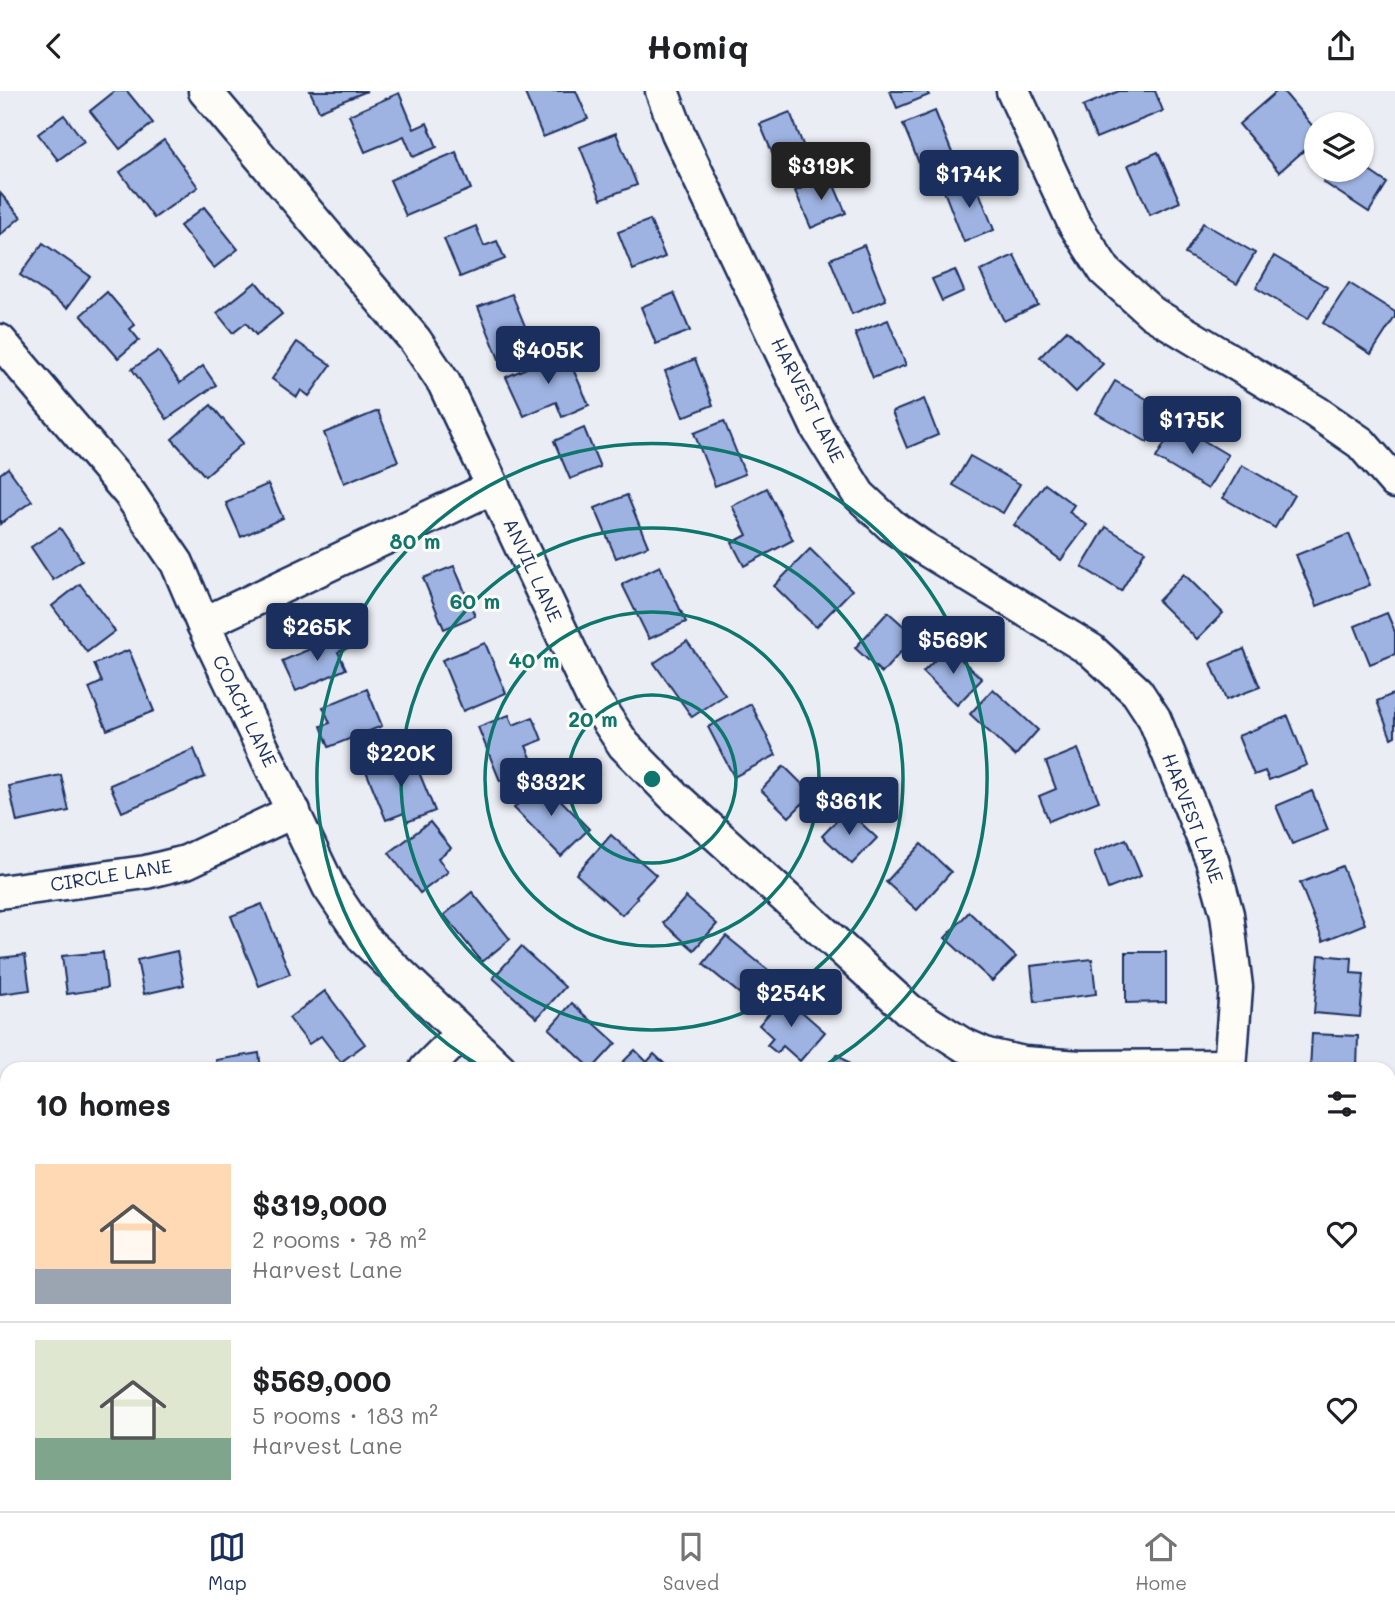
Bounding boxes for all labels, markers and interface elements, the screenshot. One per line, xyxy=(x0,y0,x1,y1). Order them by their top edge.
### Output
text: Homiq xyxy=(646,25,749,67)
icon: back xyxy=(35,27,73,65)
icon: share xyxy=(1322,27,1360,65)
map controls xyxy=(1304,112,1374,182)
button: layers xyxy=(1304,112,1374,182)
pin: $319K xyxy=(772,143,870,202)
text: $319K xyxy=(787,150,855,180)
pin: $174K xyxy=(920,151,1018,210)
text: $174K xyxy=(936,158,1002,188)
pin: $405K xyxy=(499,327,597,386)
street label: HARVEST LANE xyxy=(766,333,851,467)
text: $405K xyxy=(512,334,584,364)
pin: $175K xyxy=(1143,397,1241,456)
text: $175K xyxy=(1159,404,1225,434)
street label: ANVIL LANE xyxy=(498,514,568,626)
text: 80 m xyxy=(390,527,440,554)
text: 60 m xyxy=(450,587,500,614)
pin: $265K xyxy=(268,603,366,663)
text: $265K xyxy=(282,611,352,641)
pin: $569K xyxy=(904,617,1002,676)
text: $569K xyxy=(918,624,988,654)
text: 40 m xyxy=(508,646,560,673)
street label: COACH LANE xyxy=(208,651,283,771)
text: 20 m xyxy=(568,705,618,732)
pin: $220K xyxy=(352,729,450,789)
text: $220K xyxy=(366,737,436,767)
street label: HARVEST LANE xyxy=(1157,749,1230,887)
pin: $332K xyxy=(502,759,600,818)
text: $332K xyxy=(516,766,586,796)
centre of rings xyxy=(640,767,664,791)
pin: $361K xyxy=(800,777,898,837)
text: $361K xyxy=(815,785,883,815)
street label: CIRCLE LANE xyxy=(48,853,174,896)
pin: $254K xyxy=(742,969,840,1029)
text: $254K xyxy=(756,977,826,1007)
text: 10 homes xyxy=(35,1084,171,1124)
icon: filters xyxy=(1323,1085,1361,1123)
text: $319,000 xyxy=(252,1184,387,1224)
icon: home xyxy=(91,1192,175,1276)
icon: heart xyxy=(1323,1215,1361,1253)
text: 2 rooms · 78 m² xyxy=(252,1224,426,1254)
text: Harvest Lane xyxy=(252,1254,403,1284)
text: $569,000 xyxy=(252,1360,391,1400)
icon: home xyxy=(91,1368,175,1452)
icon: heart xyxy=(1323,1391,1361,1429)
text: 5 rooms · 183 m² xyxy=(252,1400,438,1430)
text: Harvest Lane xyxy=(252,1430,403,1460)
tab: Map xyxy=(208,1528,247,1595)
tab: Saved xyxy=(663,1528,719,1595)
tab: Home xyxy=(1135,1528,1187,1595)

